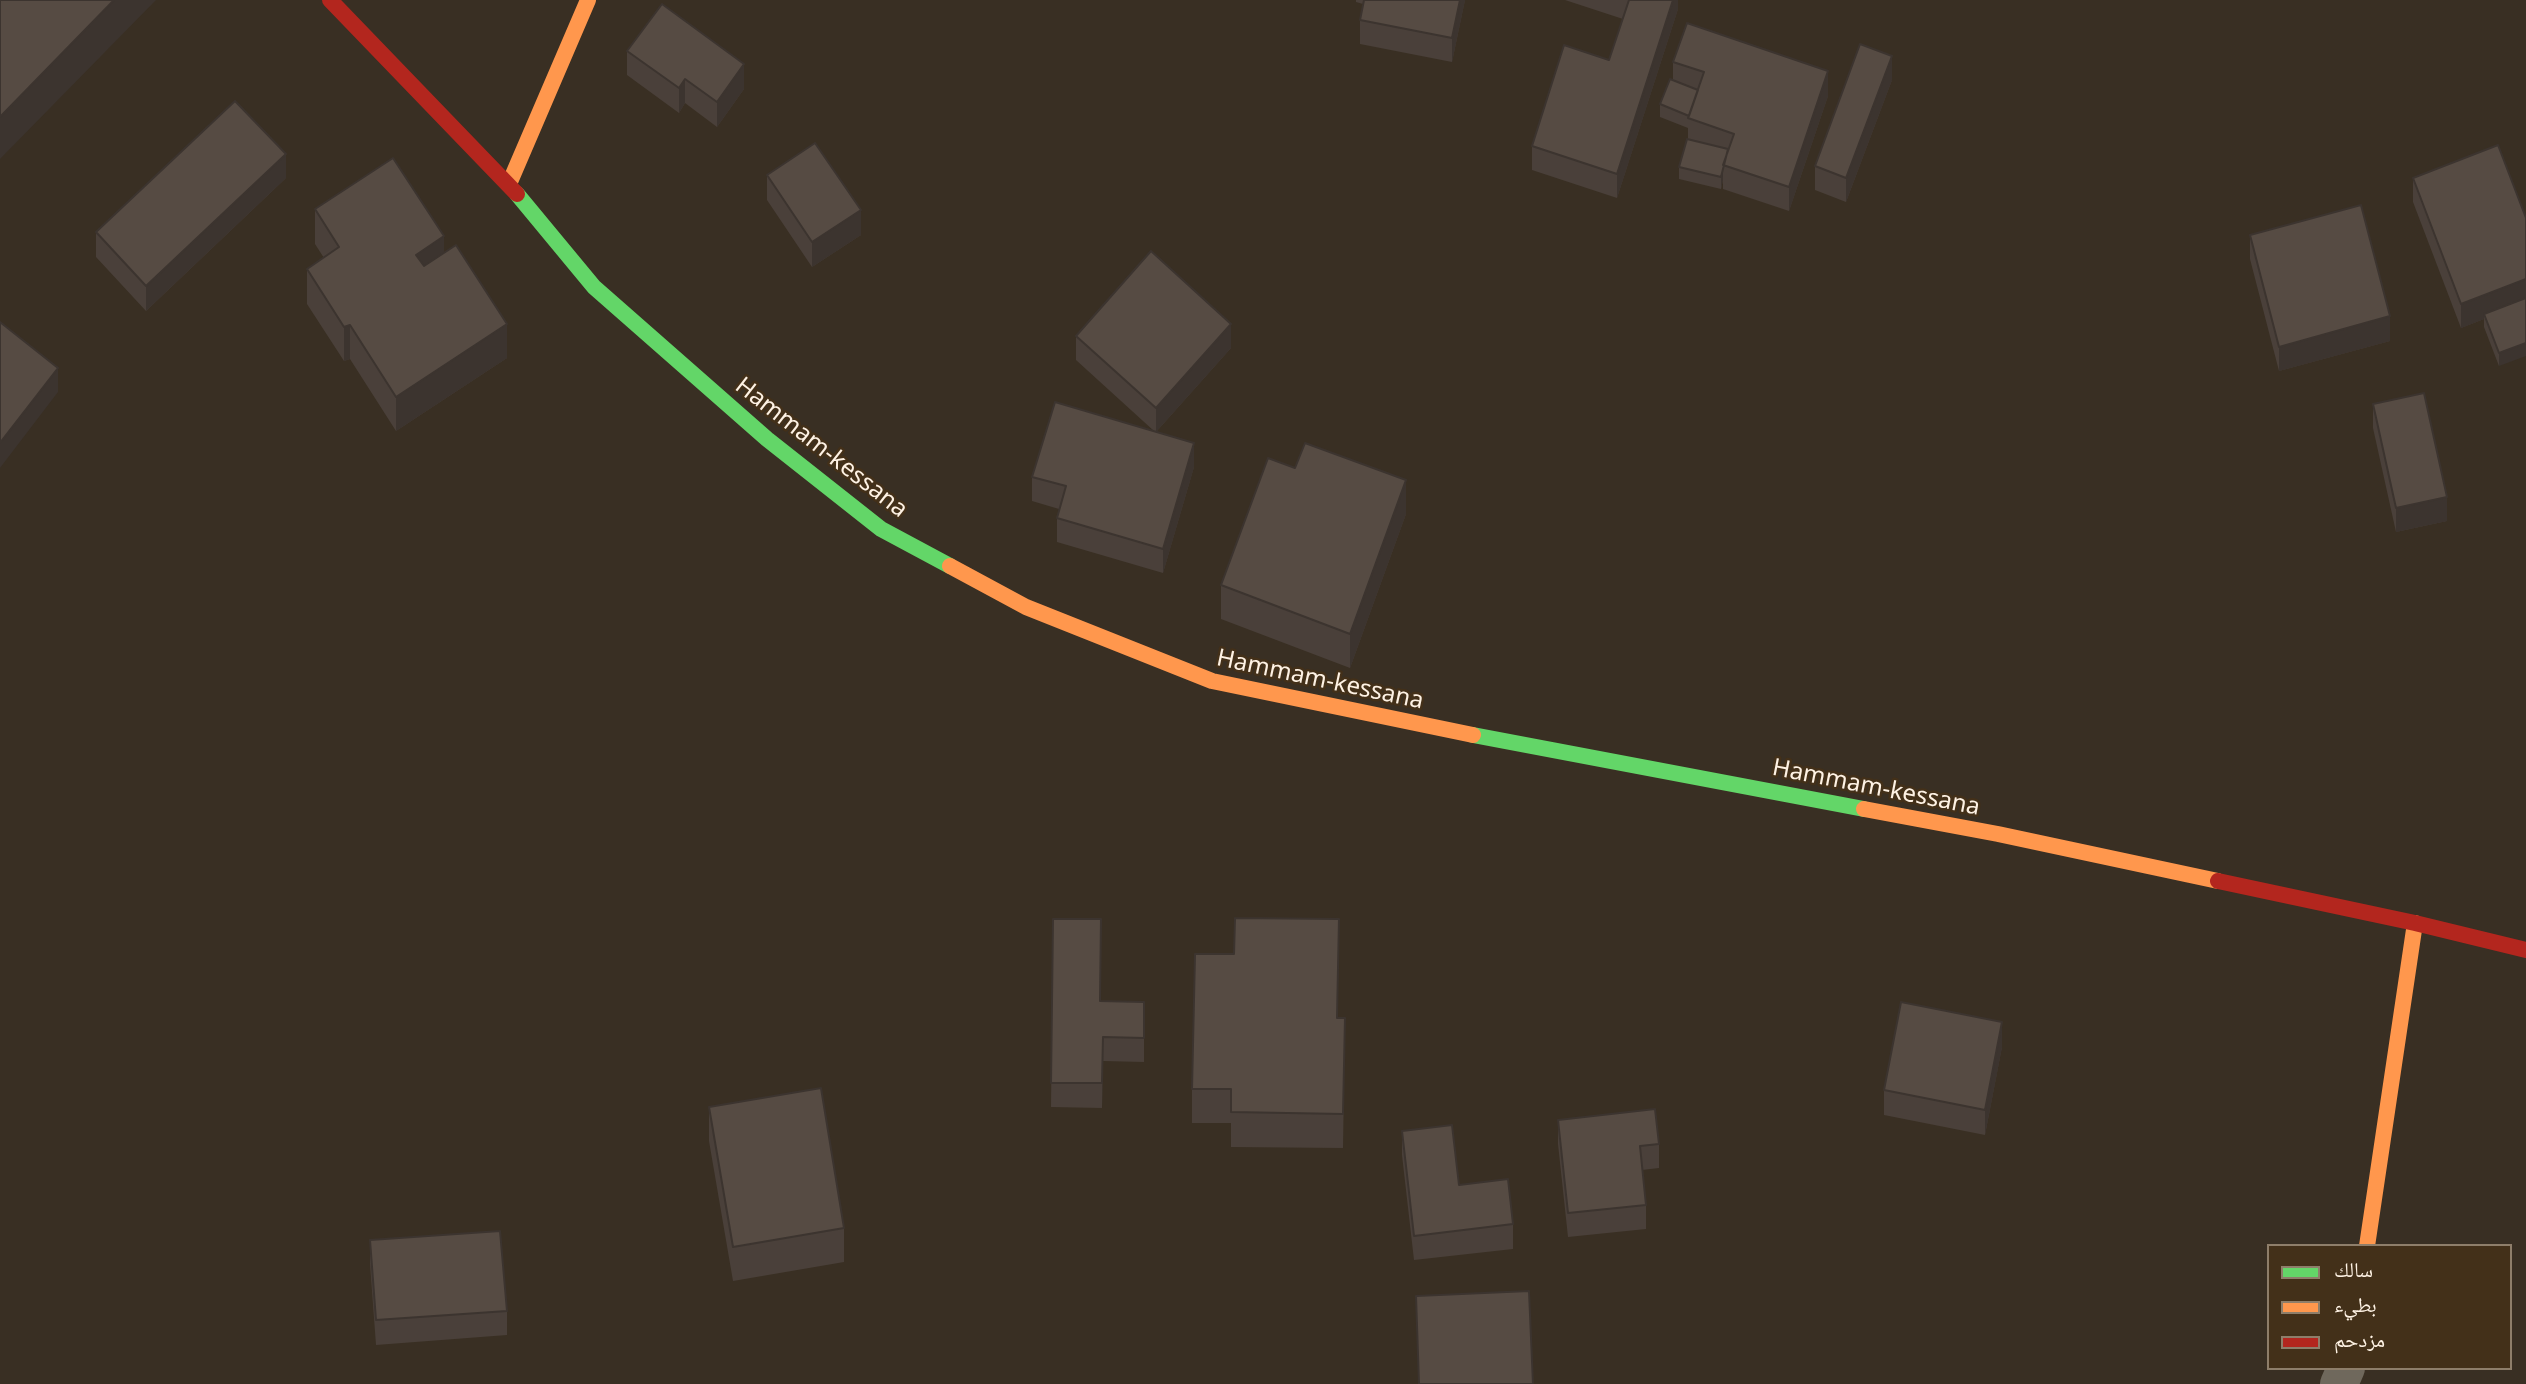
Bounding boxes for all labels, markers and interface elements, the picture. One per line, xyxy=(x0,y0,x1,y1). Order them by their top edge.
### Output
street label: Hammam-kessana xyxy=(729,372,913,524)
street label: Hammam-kessana xyxy=(1214,644,1426,716)
street label: Hammam-kessana xyxy=(1770,754,1982,822)
legend xyxy=(2267,1244,2512,1370)
text: سالك xyxy=(2334,1255,2373,1283)
text: بطيء xyxy=(2334,1290,2377,1318)
text: مزدحم xyxy=(2334,1325,2385,1353)

